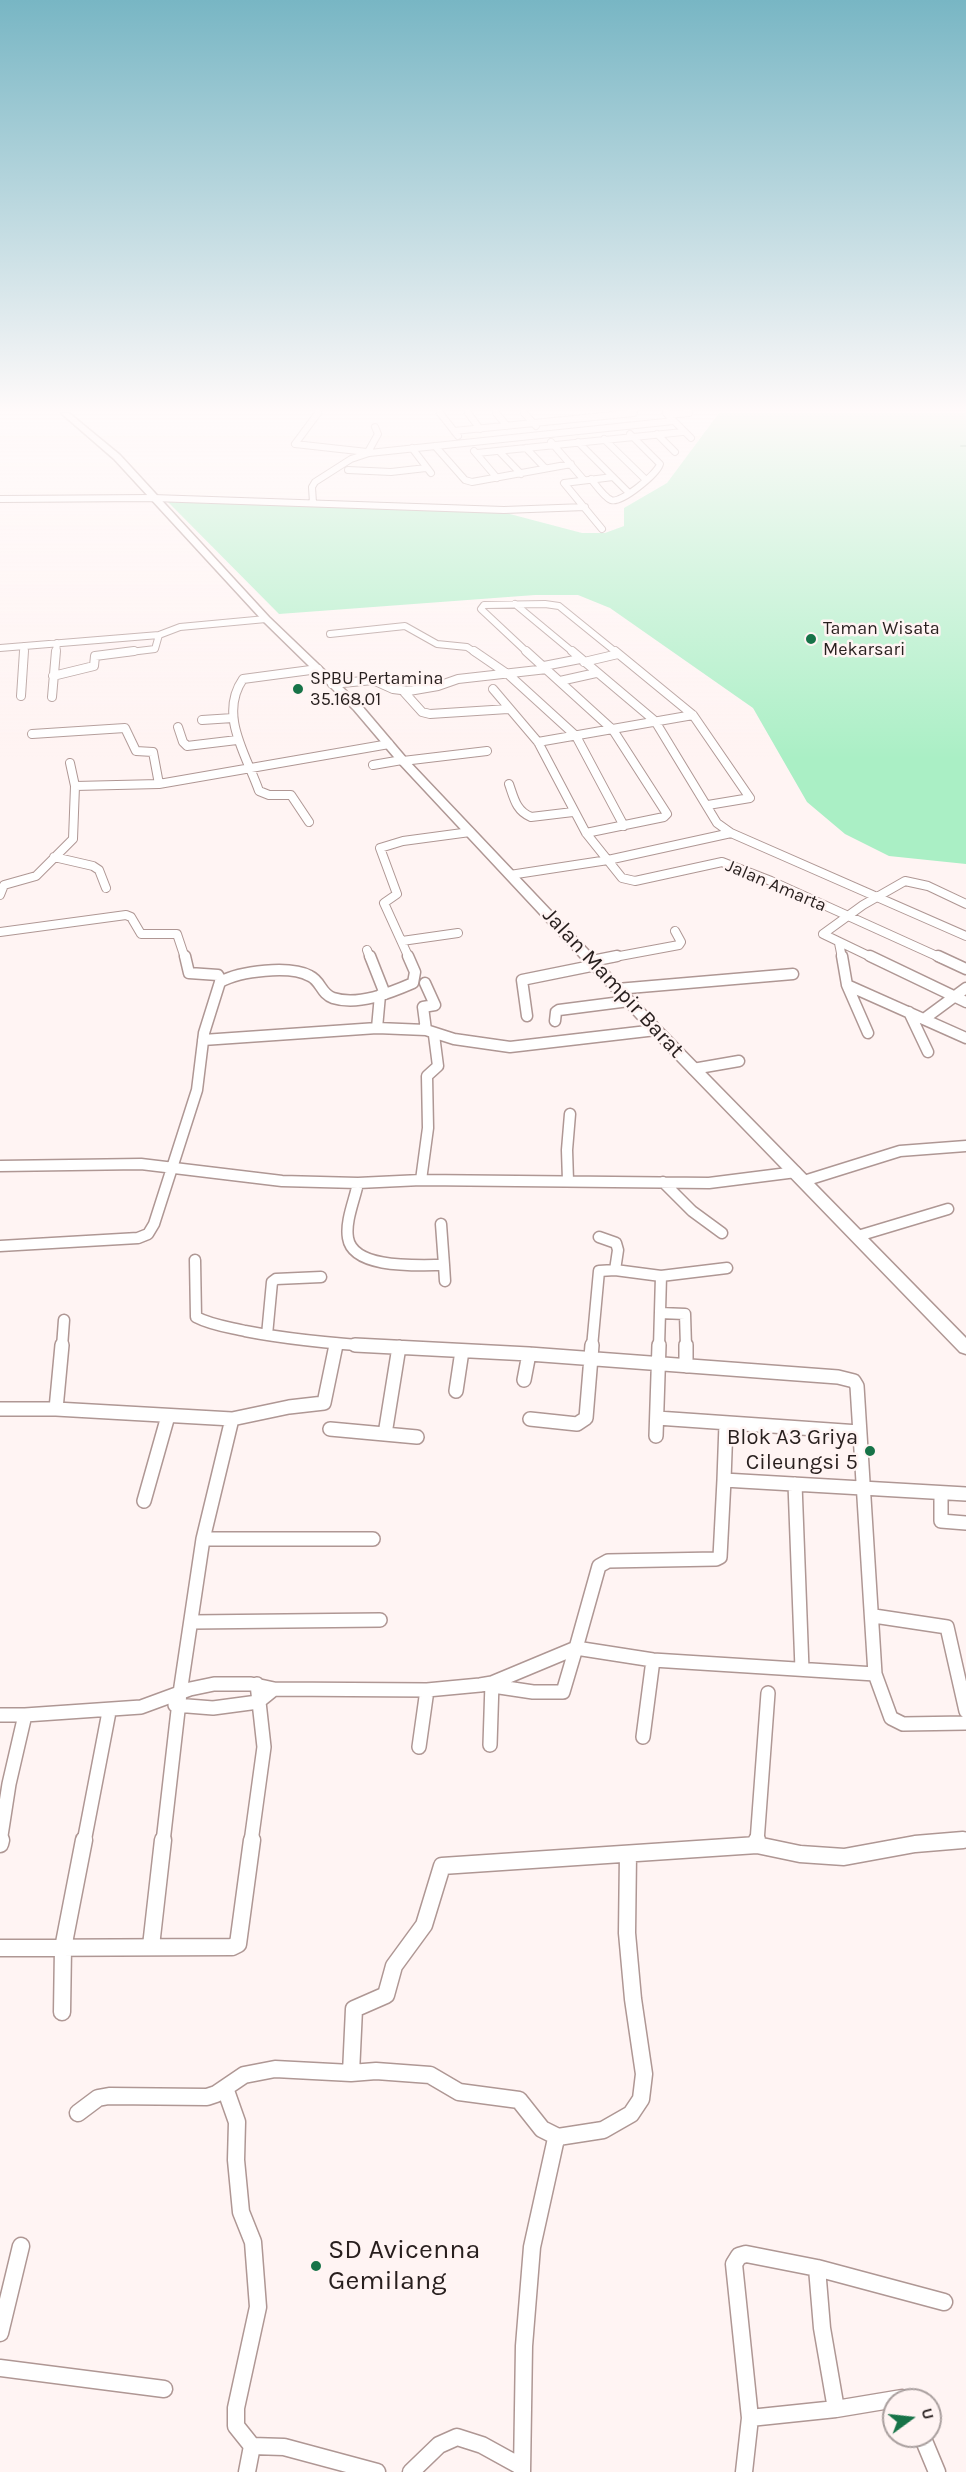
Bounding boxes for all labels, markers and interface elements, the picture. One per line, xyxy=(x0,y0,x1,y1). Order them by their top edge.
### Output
place label: Taman Wisata Mekarsari xyxy=(823,618,940,660)
marker: Taman Wisata Mekarsari xyxy=(804,632,818,646)
place label: SPBU Pertamina 35.168.01 xyxy=(310,668,443,710)
marker: SPBU Pertamina 35.168.01 xyxy=(291,682,305,696)
street label: Jalan Amarta xyxy=(722,855,830,917)
street label: Jalan Mampir Barat xyxy=(537,902,689,1064)
place label: Blok A3 Griya Cileungsi 5 xyxy=(727,1425,858,1476)
marker: Blok A3 Griya Cileungsi 5 xyxy=(863,1444,877,1458)
place label: SD Avicenna Gemilang xyxy=(328,2234,480,2297)
marker: SD Avicenna Gemilang xyxy=(309,2259,323,2273)
north arrow xyxy=(882,2388,942,2448)
text: U xyxy=(917,2406,939,2422)

